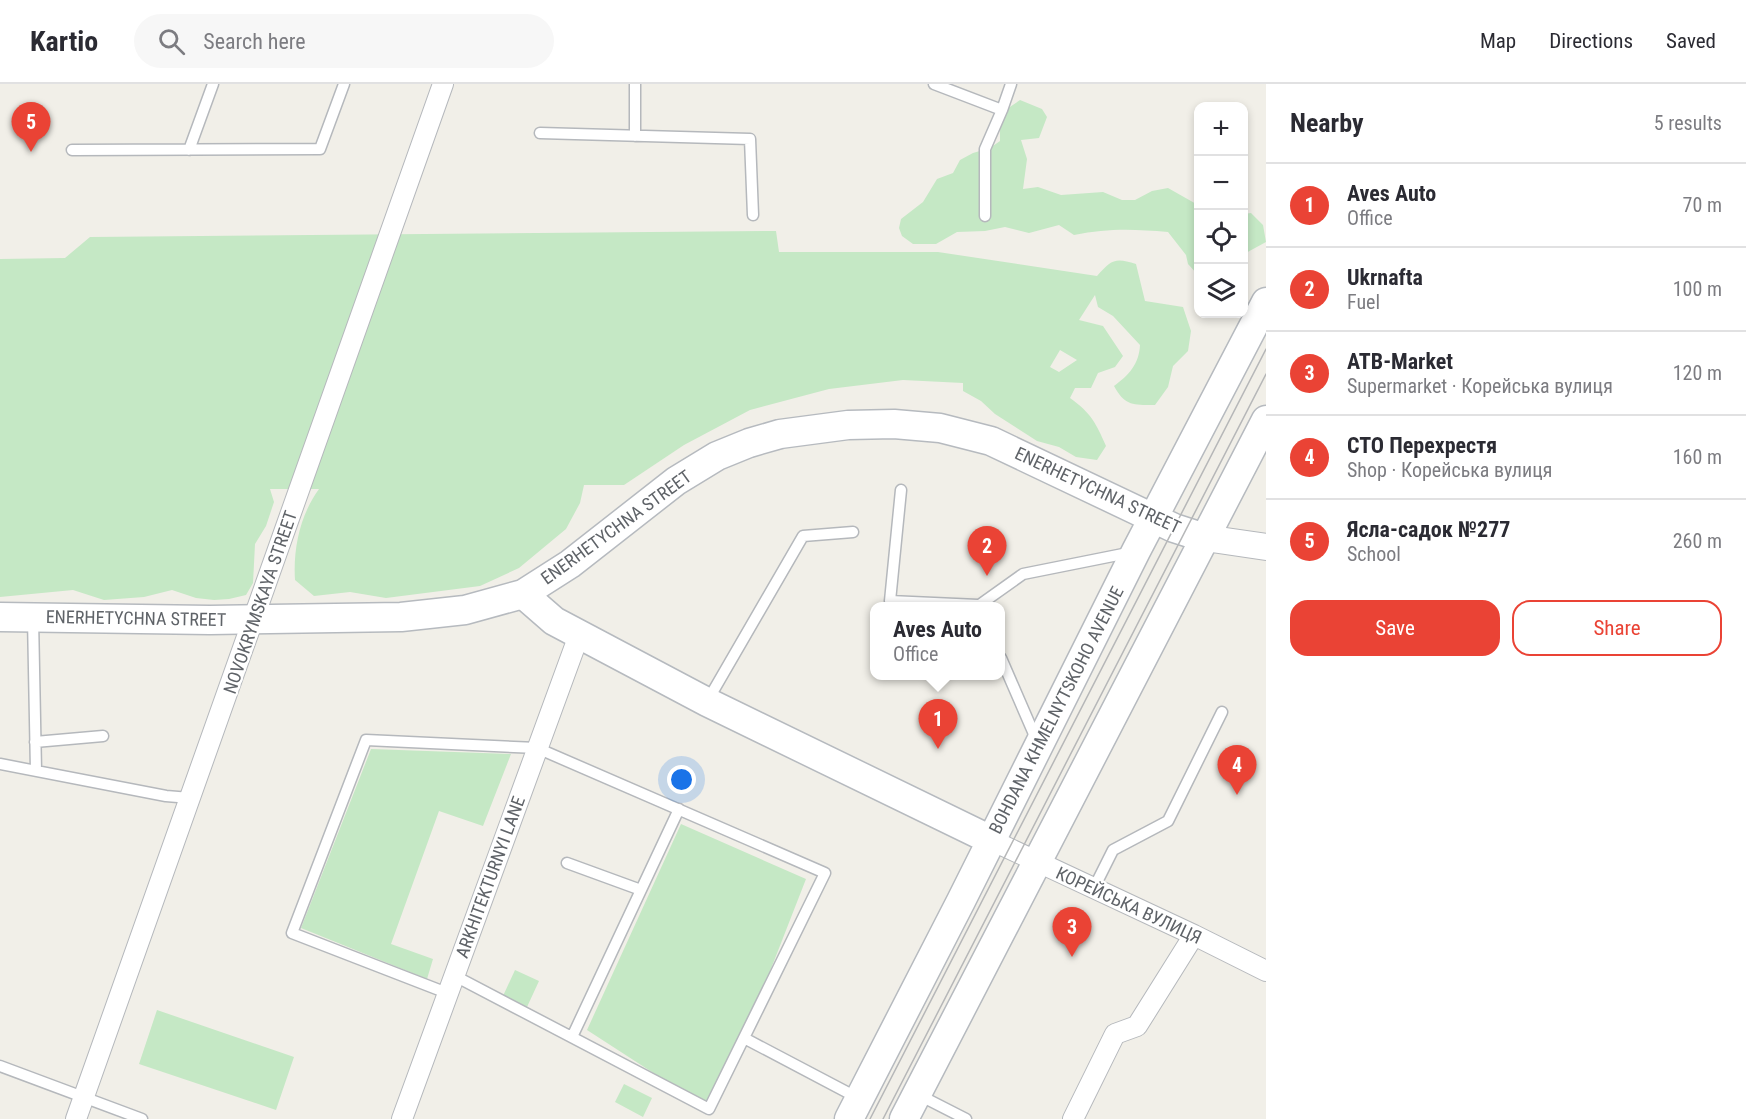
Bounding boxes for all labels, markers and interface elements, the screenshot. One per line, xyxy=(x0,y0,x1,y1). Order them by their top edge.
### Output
search box xyxy=(134,14,554,68)
text: Kartio xyxy=(30,25,98,58)
icon: search xyxy=(155,25,188,58)
text: Search here xyxy=(203,29,306,54)
text: Map xyxy=(1480,29,1516,53)
text: Directions xyxy=(1549,29,1633,53)
text: Saved xyxy=(1666,29,1716,53)
map controls xyxy=(1194,102,1248,318)
button: + xyxy=(1194,102,1248,156)
pin: 5 xyxy=(12,103,51,152)
text: Nearby xyxy=(1290,108,1364,138)
text: 5 results xyxy=(1654,111,1722,135)
button: − xyxy=(1194,156,1248,210)
text: Aves Auto xyxy=(1347,181,1436,206)
text: 1 xyxy=(1304,193,1315,217)
text: 70 m xyxy=(1683,193,1722,217)
text: Office xyxy=(1347,206,1393,230)
button: locate xyxy=(1194,210,1248,264)
button: layers xyxy=(1194,264,1248,318)
text: Ukrnafta xyxy=(1347,265,1423,290)
text: 2 xyxy=(1304,277,1315,301)
text: 100 m xyxy=(1673,277,1722,301)
text: Fuel xyxy=(1347,290,1380,314)
text: ATB-Market xyxy=(1347,349,1453,374)
text: 3 xyxy=(1304,361,1315,385)
text: 120 m xyxy=(1673,361,1722,385)
text: Supermarket · Корейська вулиця xyxy=(1347,374,1613,398)
text: СТО Перехрестя xyxy=(1347,433,1497,458)
street label: ENERHETYCHNA STREET xyxy=(1012,442,1184,538)
text: 4 xyxy=(1304,445,1315,469)
text: 160 m xyxy=(1673,445,1722,469)
text: Shop · Корейська вулиця xyxy=(1347,458,1553,482)
street label: ENERHETYCHNA STREET xyxy=(537,465,695,589)
street label: NOVOKRYMSKAYA STREET xyxy=(219,508,301,696)
text: Ясла-садок №277 xyxy=(1347,517,1510,542)
pin: 2 xyxy=(968,526,1006,576)
text: 5 xyxy=(1304,529,1315,553)
text: 260 m xyxy=(1673,529,1722,553)
text: School xyxy=(1347,542,1401,566)
street label: BOHDANA KHMELNYTSKOHO AVENUE xyxy=(984,583,1128,837)
button: Save xyxy=(1290,600,1500,656)
button: Share xyxy=(1512,600,1722,656)
popup xyxy=(870,602,1005,680)
street label: ENERHETYCHNA STREET xyxy=(46,606,226,630)
text: Aves Auto xyxy=(893,617,982,642)
text: Office xyxy=(893,642,938,666)
pin: 1 xyxy=(918,700,958,749)
pin: 4 xyxy=(1218,746,1256,795)
your location xyxy=(667,765,696,794)
street label: ARKHITEKTURNYI LANE xyxy=(451,793,529,961)
street label: КОРЕЙСЬКА ВУЛИЦЯ xyxy=(1053,862,1205,948)
pin: 3 xyxy=(1052,908,1092,957)

